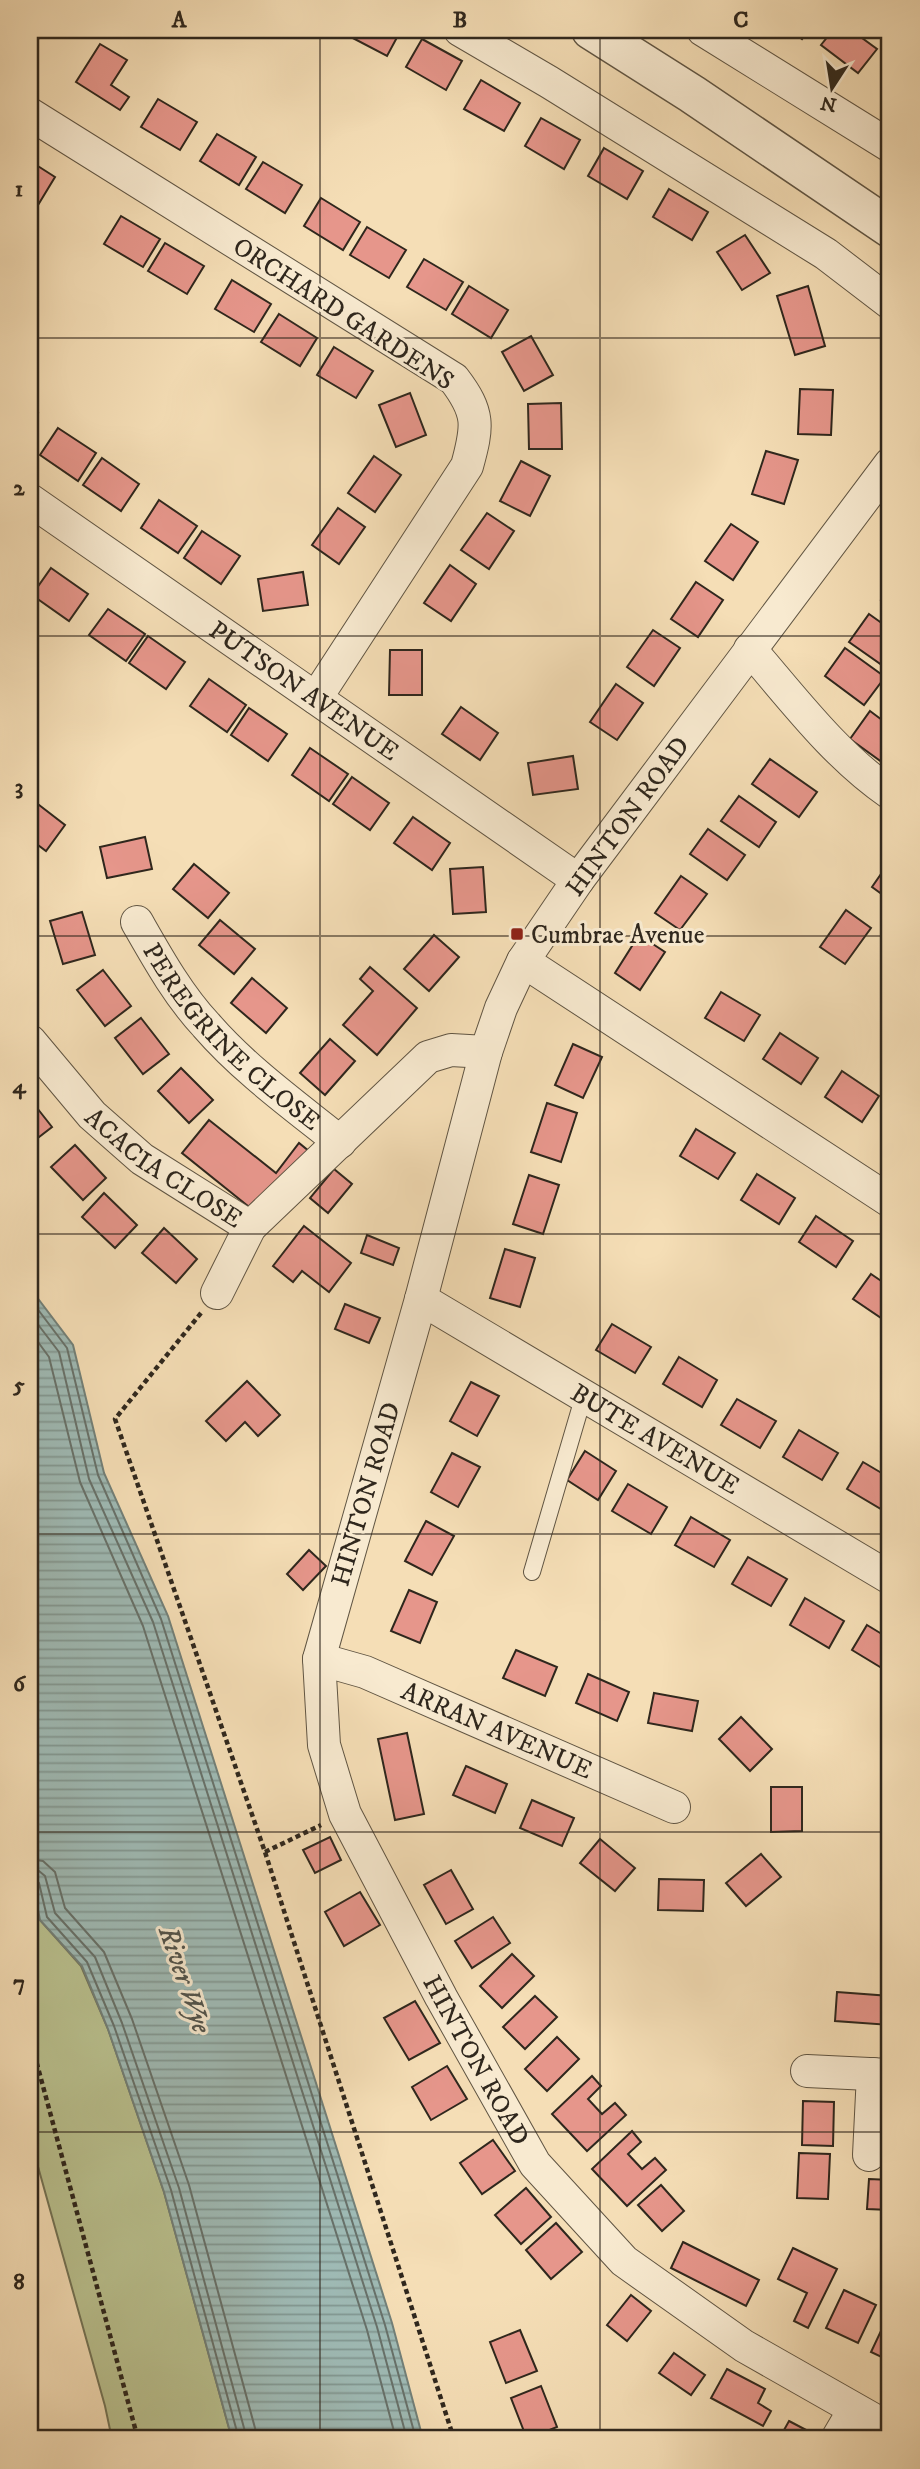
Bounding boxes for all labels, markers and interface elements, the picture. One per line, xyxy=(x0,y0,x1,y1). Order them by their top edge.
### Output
text: A xyxy=(171,6,188,35)
text: B xyxy=(453,6,467,35)
text: C xyxy=(733,6,749,35)
north arrow xyxy=(797,52,867,122)
text: N xyxy=(818,90,839,116)
text: 1 xyxy=(15,175,23,204)
street label: ORCHARD GARDENS xyxy=(226,230,460,398)
text: 2 xyxy=(13,474,25,503)
street label: PUTSON AVENUE xyxy=(202,614,405,769)
street label: HINTON ROAD xyxy=(559,730,697,903)
text: 3 xyxy=(15,773,23,802)
place label: Cumbrae Avenue xyxy=(531,919,704,952)
marker: Cumbrae Avenue xyxy=(509,926,525,942)
street label: PEREGRINE CLOSE xyxy=(135,937,327,1138)
text: 4 xyxy=(12,1072,27,1101)
street label: ACACIA CLOSE xyxy=(77,1101,248,1236)
text: 5 xyxy=(12,1371,25,1400)
street label: BUTE AVENUE xyxy=(564,1377,745,1503)
street label: HINTON ROAD xyxy=(324,1399,408,1590)
text: 6 xyxy=(13,1670,27,1699)
street label: ARRAN AVENUE xyxy=(396,1675,597,1787)
water label: River Wye xyxy=(150,1920,220,2039)
text: 7 xyxy=(13,1969,25,1998)
street label: HINTON ROAD xyxy=(414,1970,536,2152)
text: 8 xyxy=(13,2268,25,2297)

